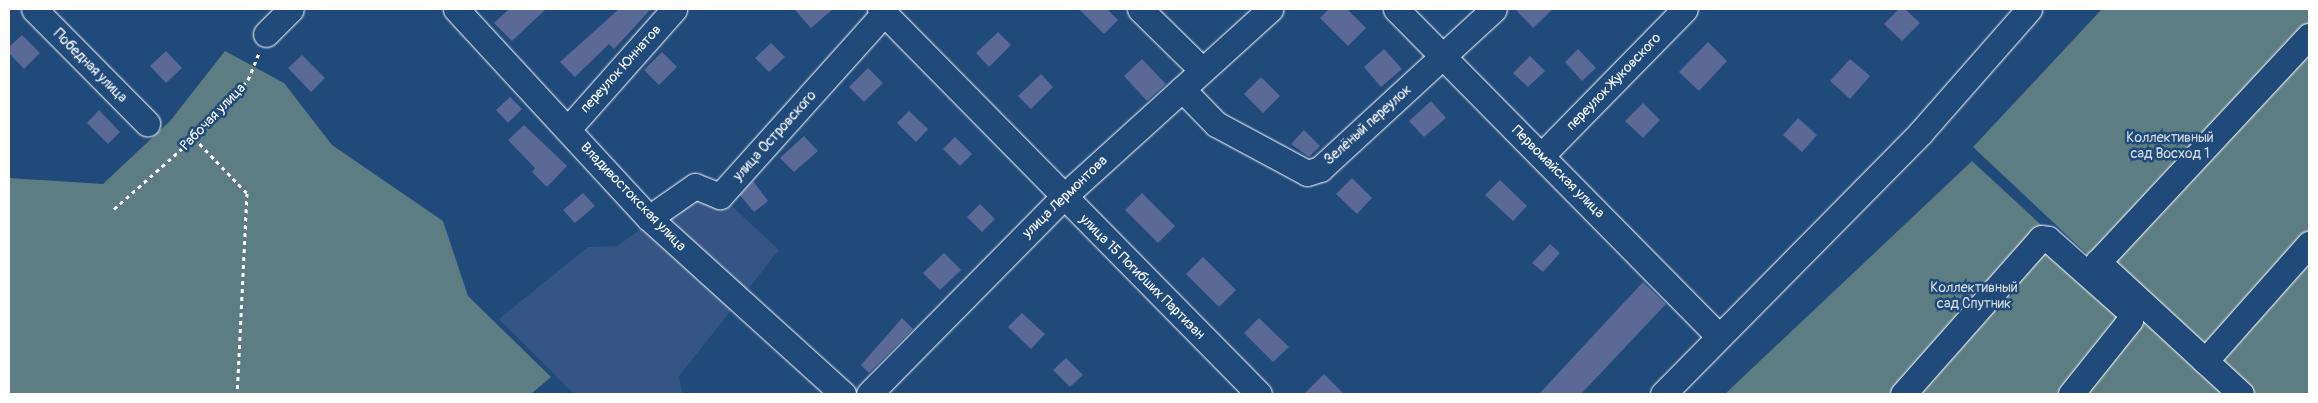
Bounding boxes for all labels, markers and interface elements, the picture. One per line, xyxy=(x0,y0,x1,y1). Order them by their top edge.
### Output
street label: переулок Юннатов xyxy=(577,22,665,116)
street label: Победная улица xyxy=(50,26,130,106)
street label: переулок Жуковского xyxy=(1563,30,1665,134)
street label: Рабочая улица xyxy=(177,80,249,154)
street label: Зелёный переулок xyxy=(1321,81,1415,169)
street label: улица Островского xyxy=(730,87,820,185)
street label: Первомайская улица xyxy=(1508,122,1608,222)
park label: Коллективный сад Восход 1 xyxy=(2126,130,2214,162)
street label: Владивостокская улица xyxy=(577,139,689,255)
street label: улица Лермонтова xyxy=(1019,152,1111,242)
street label: улица 15 Погибших Партизан xyxy=(1076,211,1208,343)
park label: Коллективный сад Спутник xyxy=(1930,280,2018,312)

